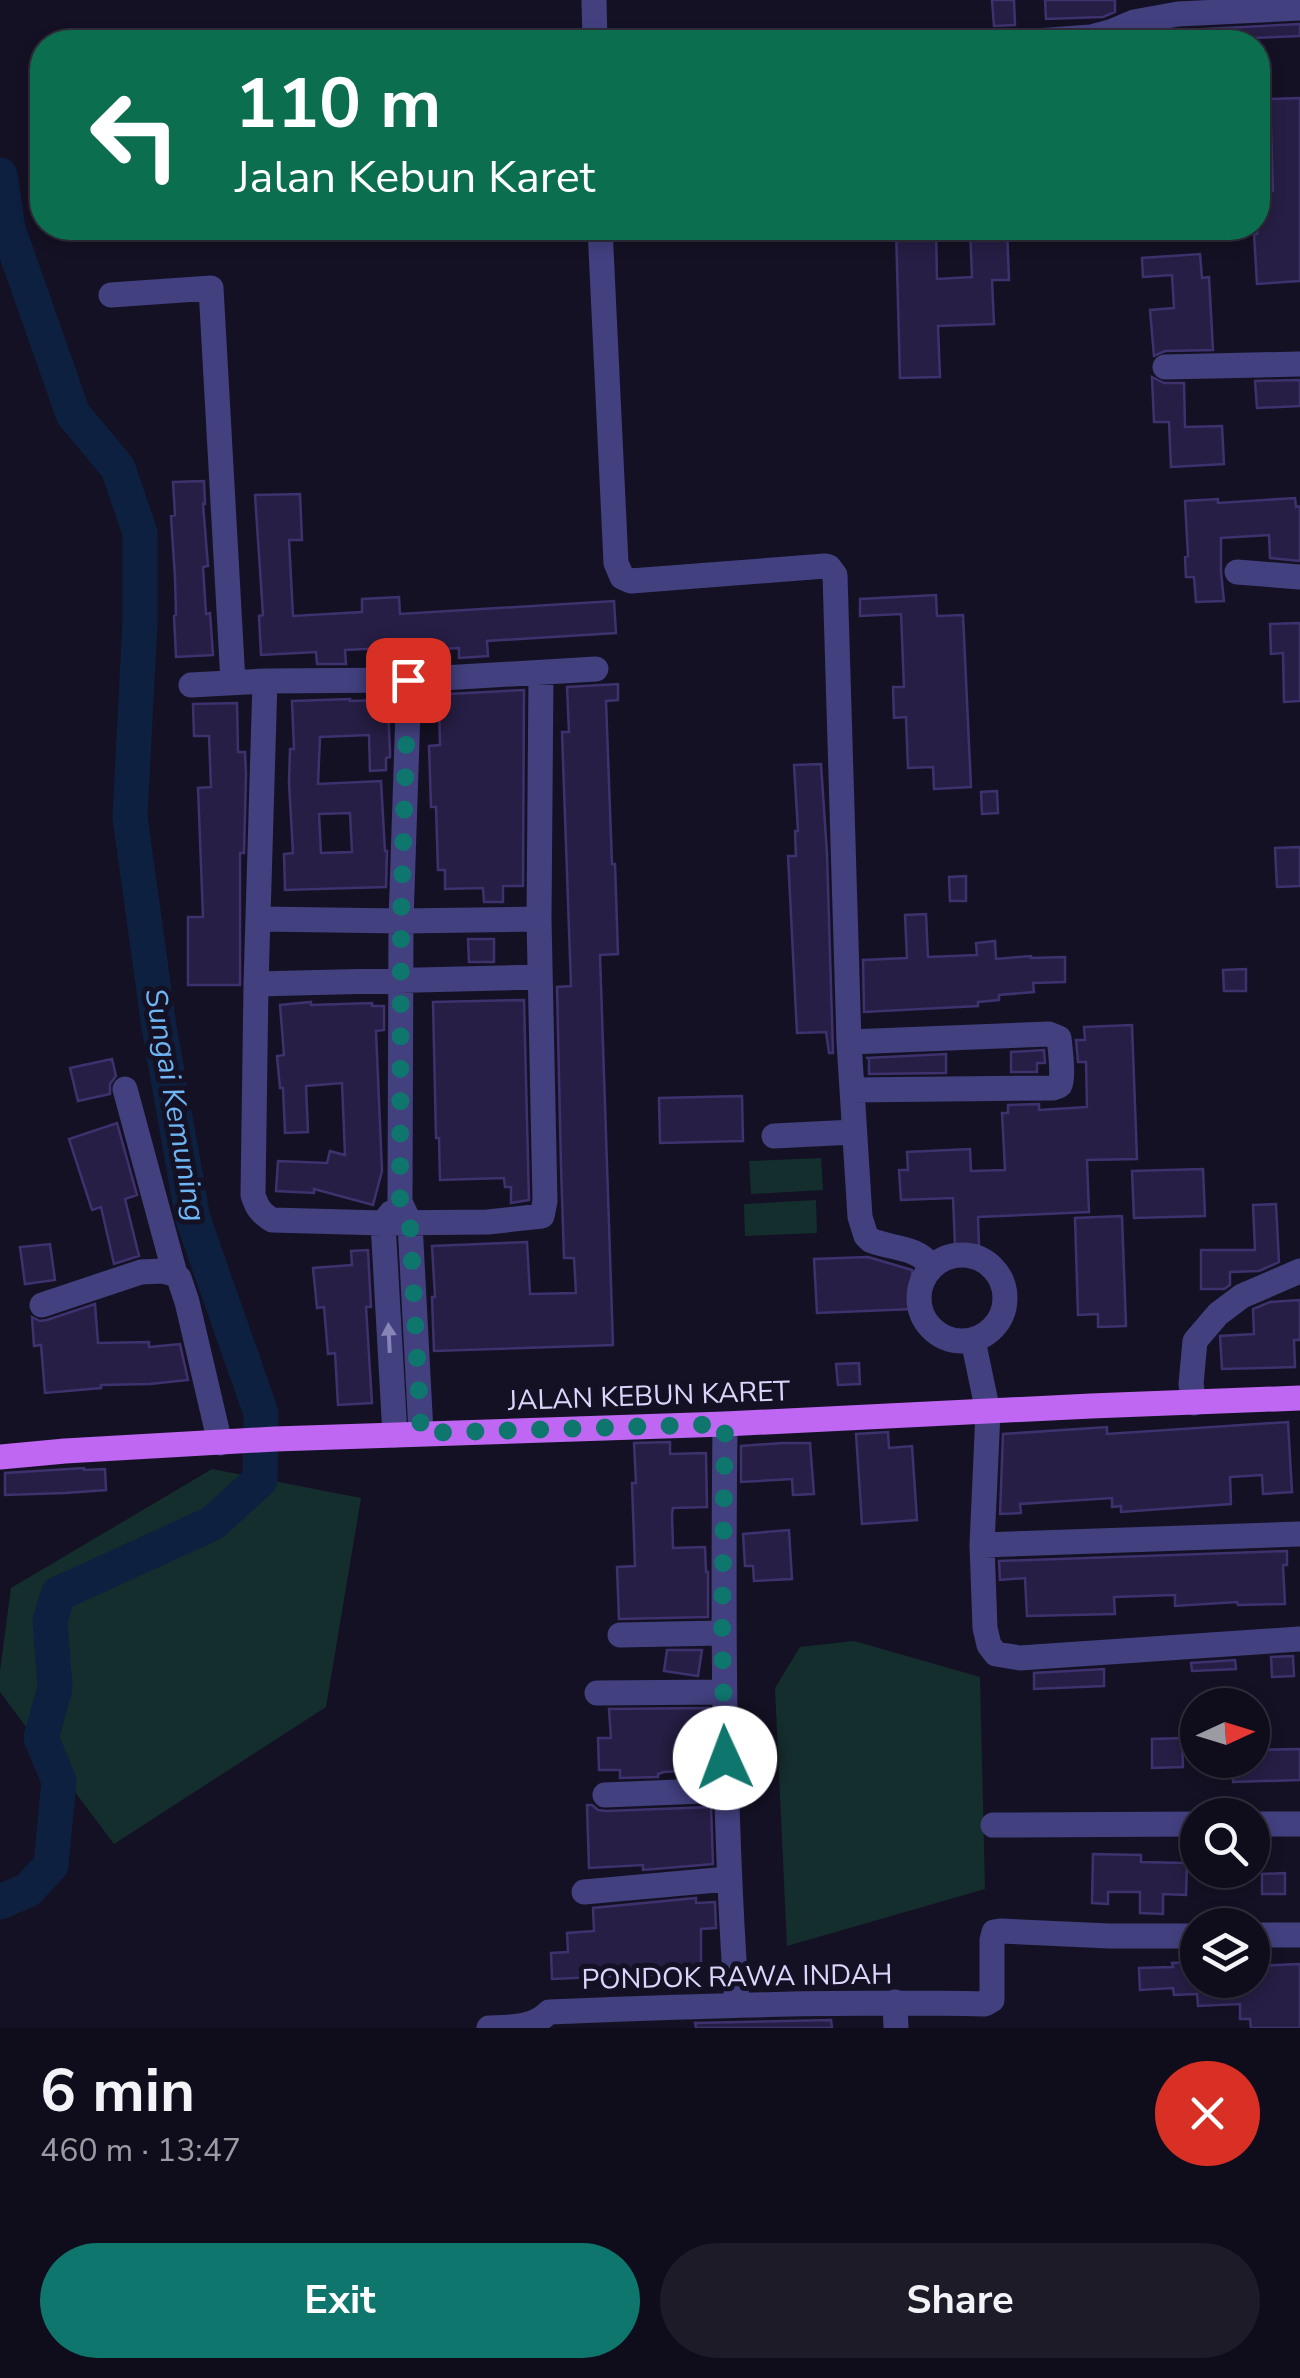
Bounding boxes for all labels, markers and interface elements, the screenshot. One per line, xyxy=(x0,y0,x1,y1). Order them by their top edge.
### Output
text: 110 m xyxy=(235,56,441,152)
icon: left xyxy=(70,70,200,200)
text: Jalan Kebun Karet xyxy=(235,147,595,208)
pin xyxy=(366,638,451,723)
icon: arrive xyxy=(381,653,436,708)
water label: Sungai Kemuning xyxy=(134,985,216,1225)
one-way arrow xyxy=(381,1321,397,1353)
street label: JALAN KEBUN KARET xyxy=(506,1372,791,1420)
north arrow xyxy=(1180,1688,1270,1778)
map controls xyxy=(1180,1688,1270,1998)
position arrow xyxy=(673,1706,777,1810)
button: search xyxy=(1180,1798,1270,1888)
button: layers xyxy=(1180,1908,1270,1998)
street label: PONDOK RAWA INDAH xyxy=(581,1955,893,1999)
text: 6 min xyxy=(40,2050,195,2132)
button: close xyxy=(1155,2061,1260,2166)
text: 460 m · 13:47 xyxy=(40,2129,241,2172)
button: Exit xyxy=(40,2243,640,2358)
button: Share xyxy=(660,2243,1260,2358)

